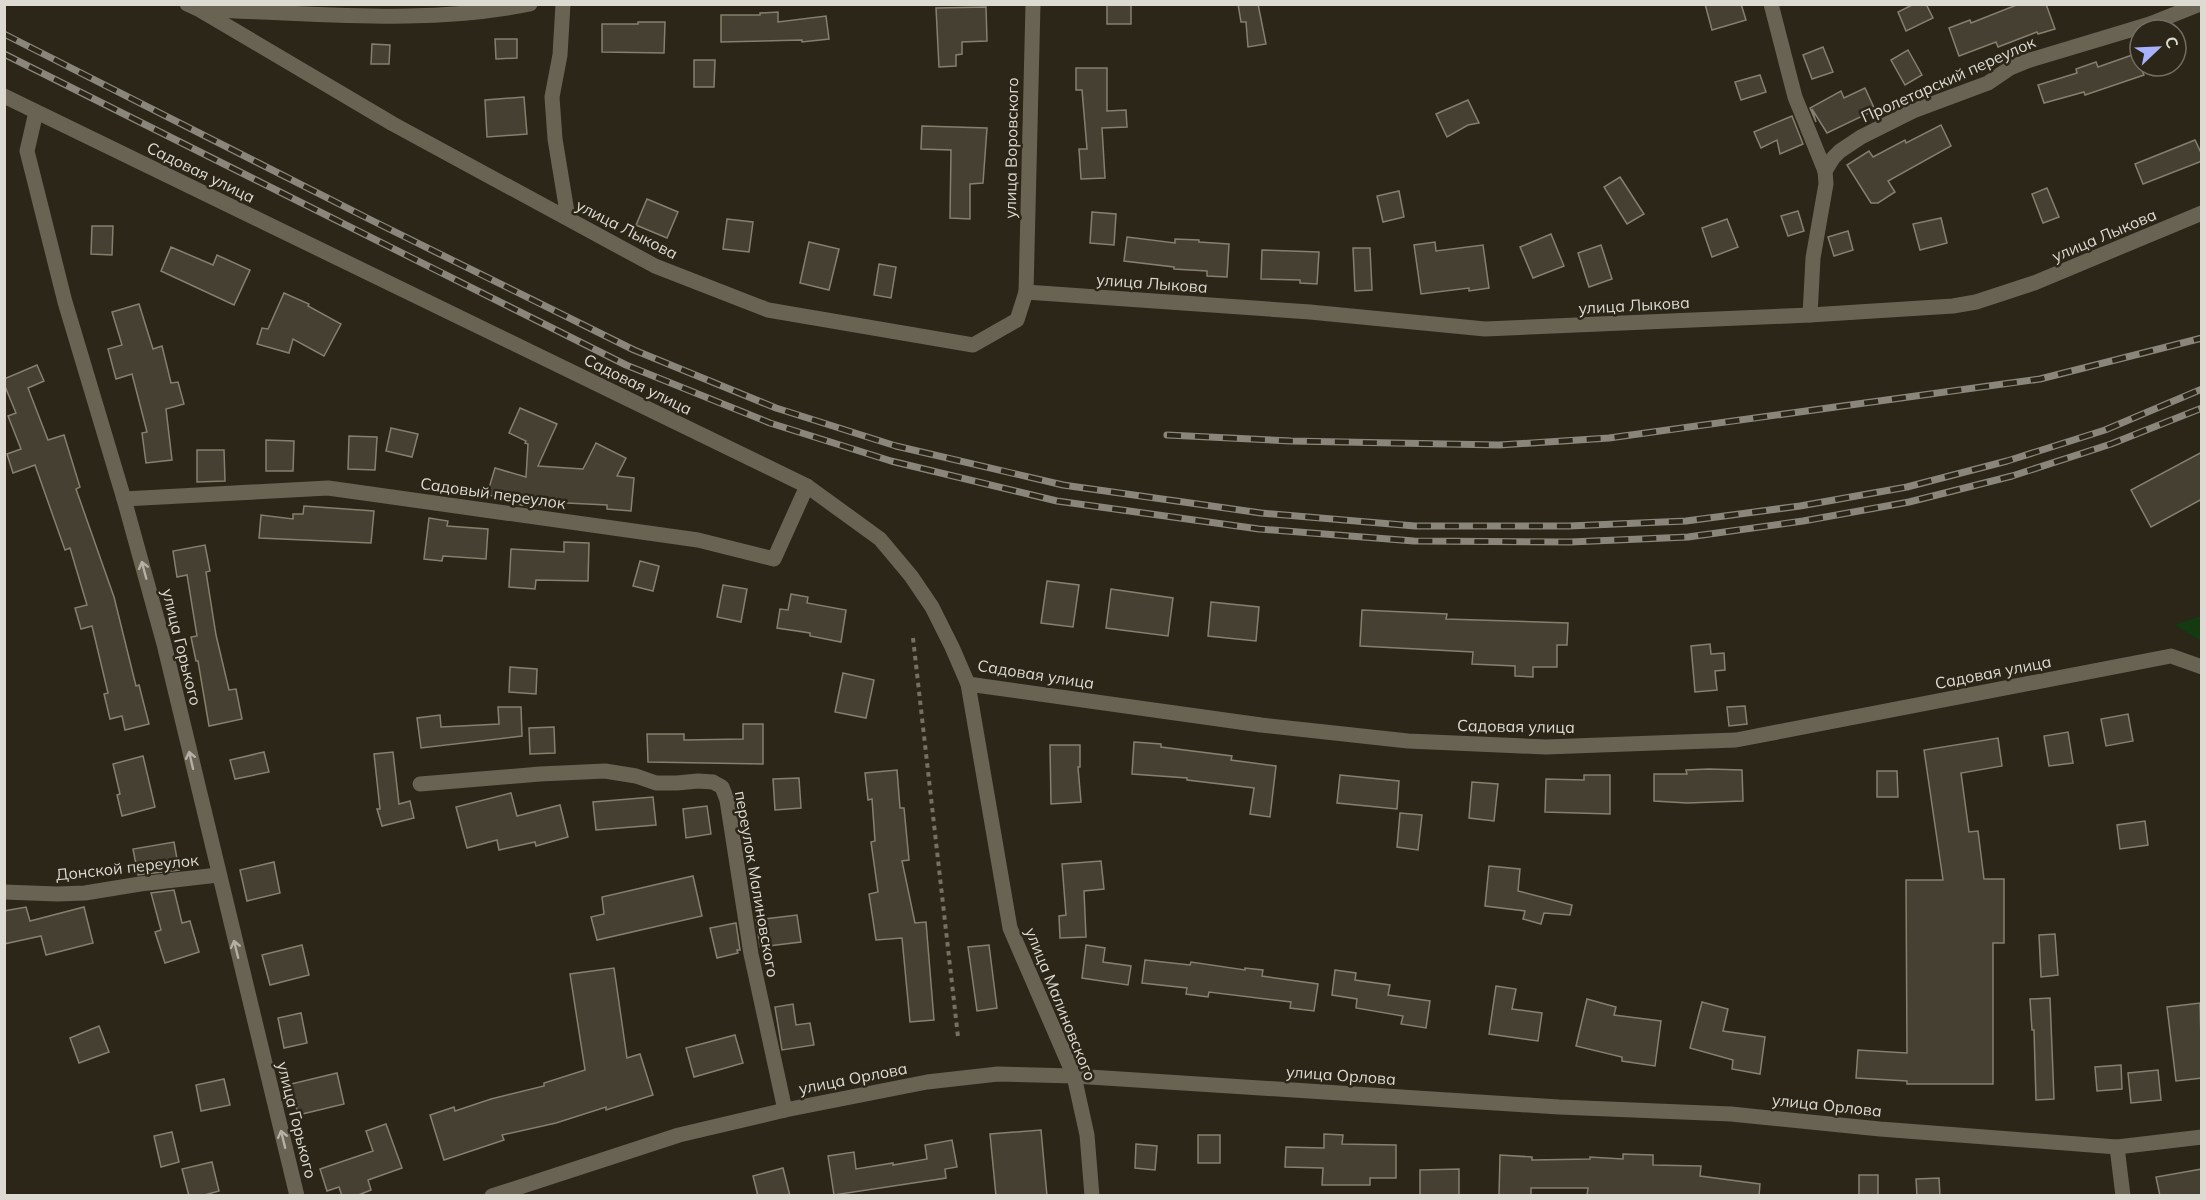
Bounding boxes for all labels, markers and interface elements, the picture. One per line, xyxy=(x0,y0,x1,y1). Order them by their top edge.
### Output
north arrow xyxy=(2128,18,2188,78)
street label: Пролетарский переулок xyxy=(1858,31,2039,126)
text: С xyxy=(2160,33,2183,51)
street label: улица Воровского xyxy=(1000,77,1022,219)
street label: Садовая улица xyxy=(144,137,258,207)
street label: улица Лыкова xyxy=(573,195,681,263)
street label: улица Лыкова xyxy=(2049,204,2159,266)
street label: улица Лыкова xyxy=(1096,269,1208,297)
street label: улица Лыкова xyxy=(1578,292,1690,318)
street label: Садовая улица xyxy=(581,349,695,419)
street label: Садовый переулок xyxy=(419,473,567,513)
one-way arrow xyxy=(137,561,149,580)
street label: улица Горького xyxy=(158,586,206,708)
street label: Садовая улица xyxy=(1933,651,2053,693)
street label: Садовая улица xyxy=(976,655,1096,693)
street label: Садовая улица xyxy=(1457,715,1575,737)
one-way arrow xyxy=(184,750,196,769)
street label: переулок Малиновского xyxy=(731,789,783,979)
street label: Донской переулок xyxy=(54,850,200,884)
street label: улица Малиновского xyxy=(1021,925,1101,1083)
one-way arrow xyxy=(230,940,242,959)
street label: улица Орлова xyxy=(797,1058,909,1098)
street label: улица Горького xyxy=(273,1059,321,1181)
street label: улица Орлова xyxy=(1285,1061,1397,1089)
street label: улица Орлова xyxy=(1771,1089,1883,1121)
one-way arrow xyxy=(276,1129,288,1148)

